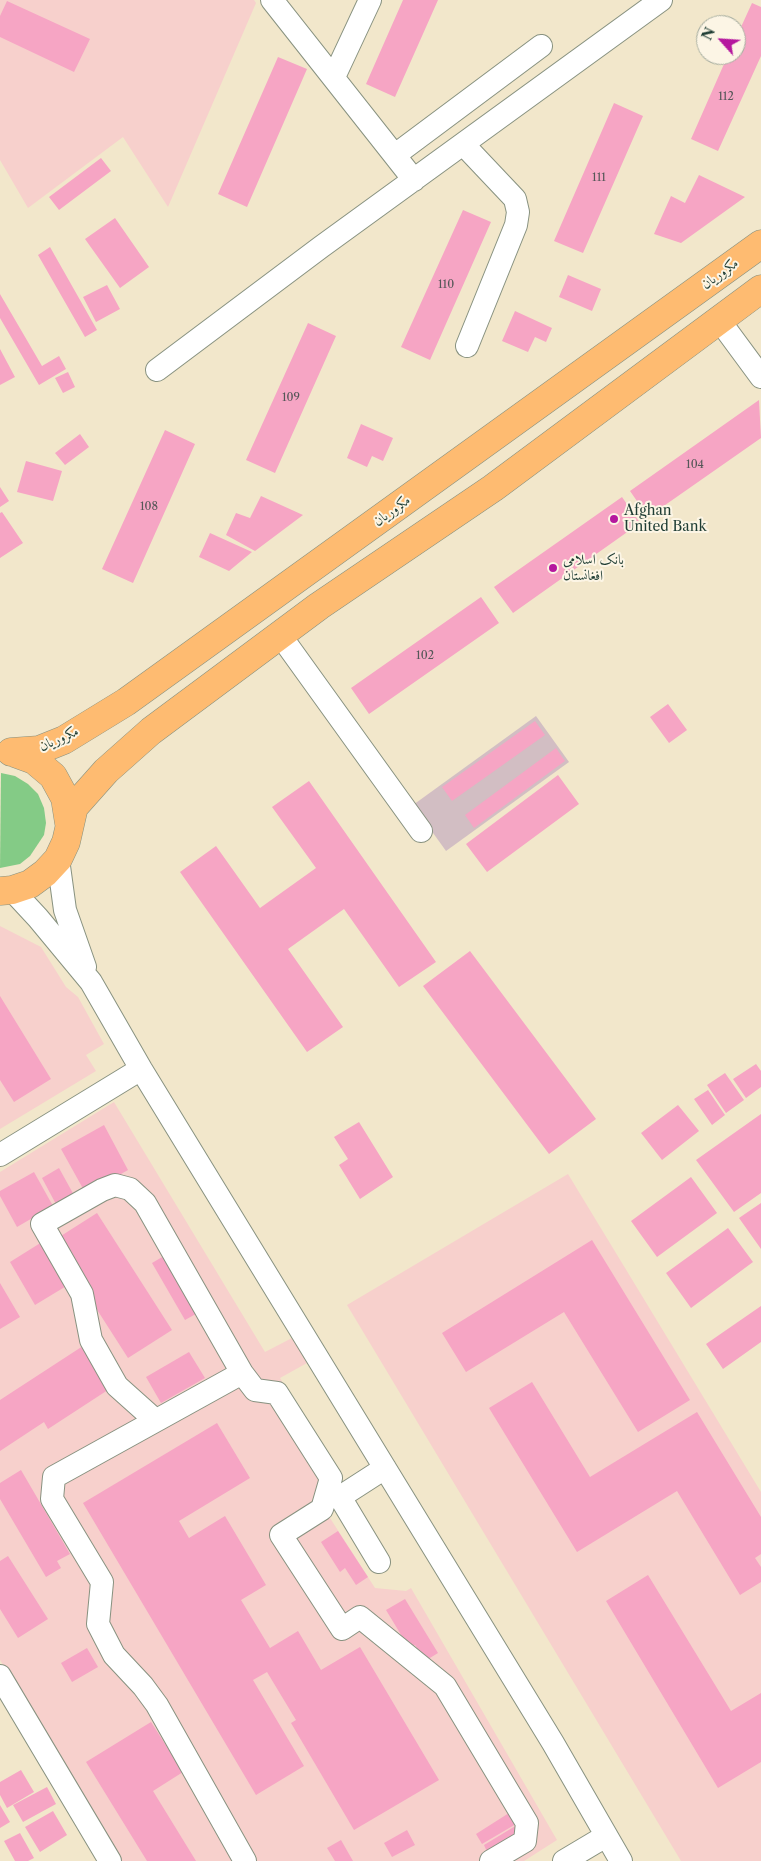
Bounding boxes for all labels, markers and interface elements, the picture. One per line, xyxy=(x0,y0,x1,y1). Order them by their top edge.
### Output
north arrow xyxy=(696,15,746,65)
text: N xyxy=(698,24,719,43)
house number: 112 xyxy=(718,90,734,104)
house number: 111 xyxy=(592,171,606,185)
street label: مکروریان xyxy=(698,255,742,293)
house number: 110 xyxy=(438,278,454,292)
house number: 109 xyxy=(282,391,300,405)
house number: 104 xyxy=(686,458,704,472)
street label: مکروریان xyxy=(370,492,414,530)
house number: 108 xyxy=(140,500,158,514)
place label: Afghan United Bank xyxy=(624,503,707,536)
marker: Afghan United Bank xyxy=(608,513,620,525)
place label: بانک اسلامی افغانستان xyxy=(563,552,624,584)
marker: بانک اسلامی افغانستان xyxy=(547,562,559,574)
house number: 102 xyxy=(416,649,434,663)
street label: مکروریان xyxy=(37,723,81,755)

